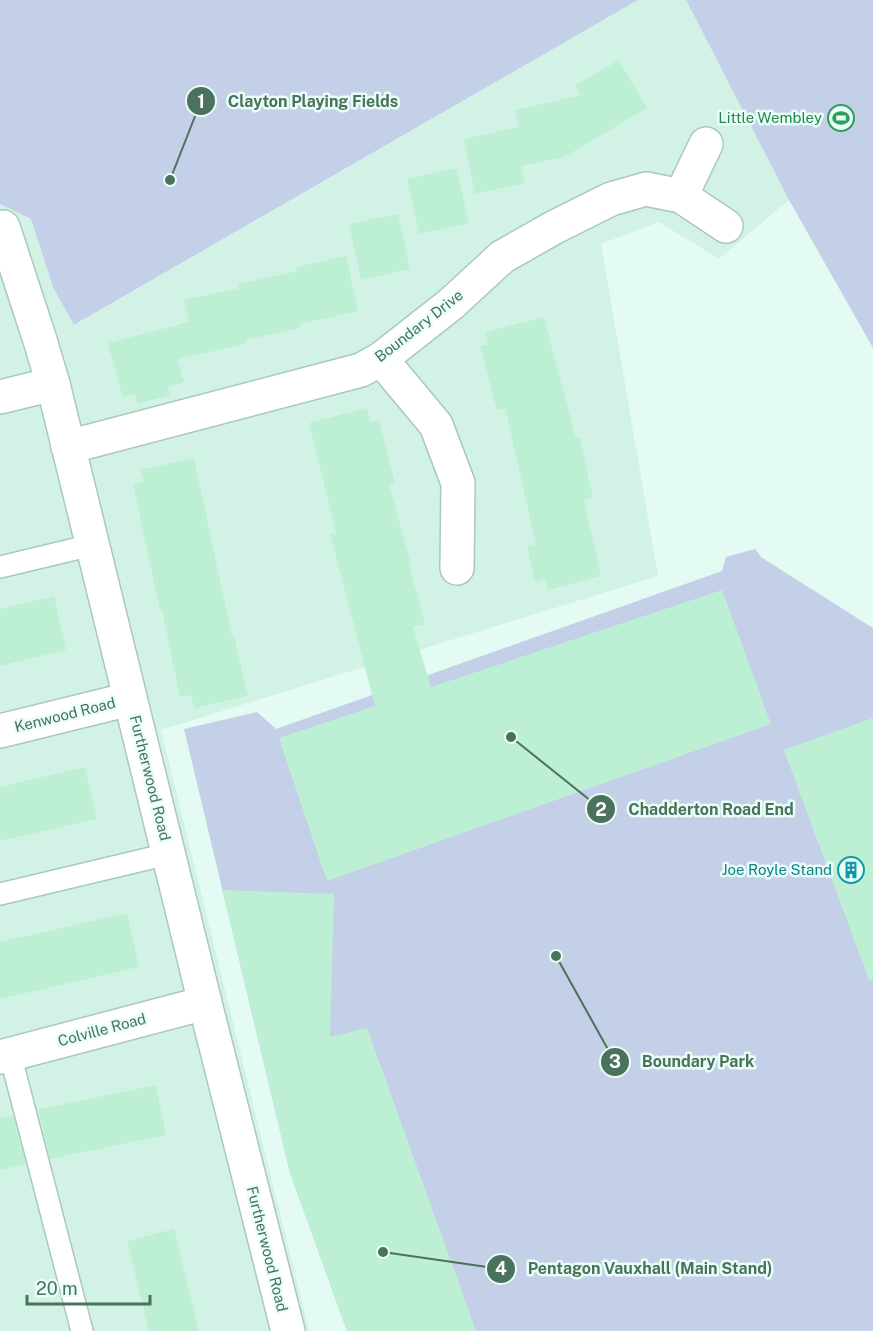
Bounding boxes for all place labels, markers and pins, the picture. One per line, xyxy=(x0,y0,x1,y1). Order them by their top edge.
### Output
callout: Clayton Playing Fields xyxy=(186,84,410,118)
sports icon: Little Wembley xyxy=(826,103,856,133)
place label: Little Wembley xyxy=(718,109,822,126)
callout: Chadderton Road End xyxy=(586,792,806,826)
building icon: Joe Royle Stand xyxy=(836,855,866,885)
place label: Joe Royle Stand xyxy=(722,861,832,878)
callout: Boundary Park xyxy=(600,1045,766,1079)
callout: Pentagon Vauxhall (Main Stand) xyxy=(486,1252,785,1286)

